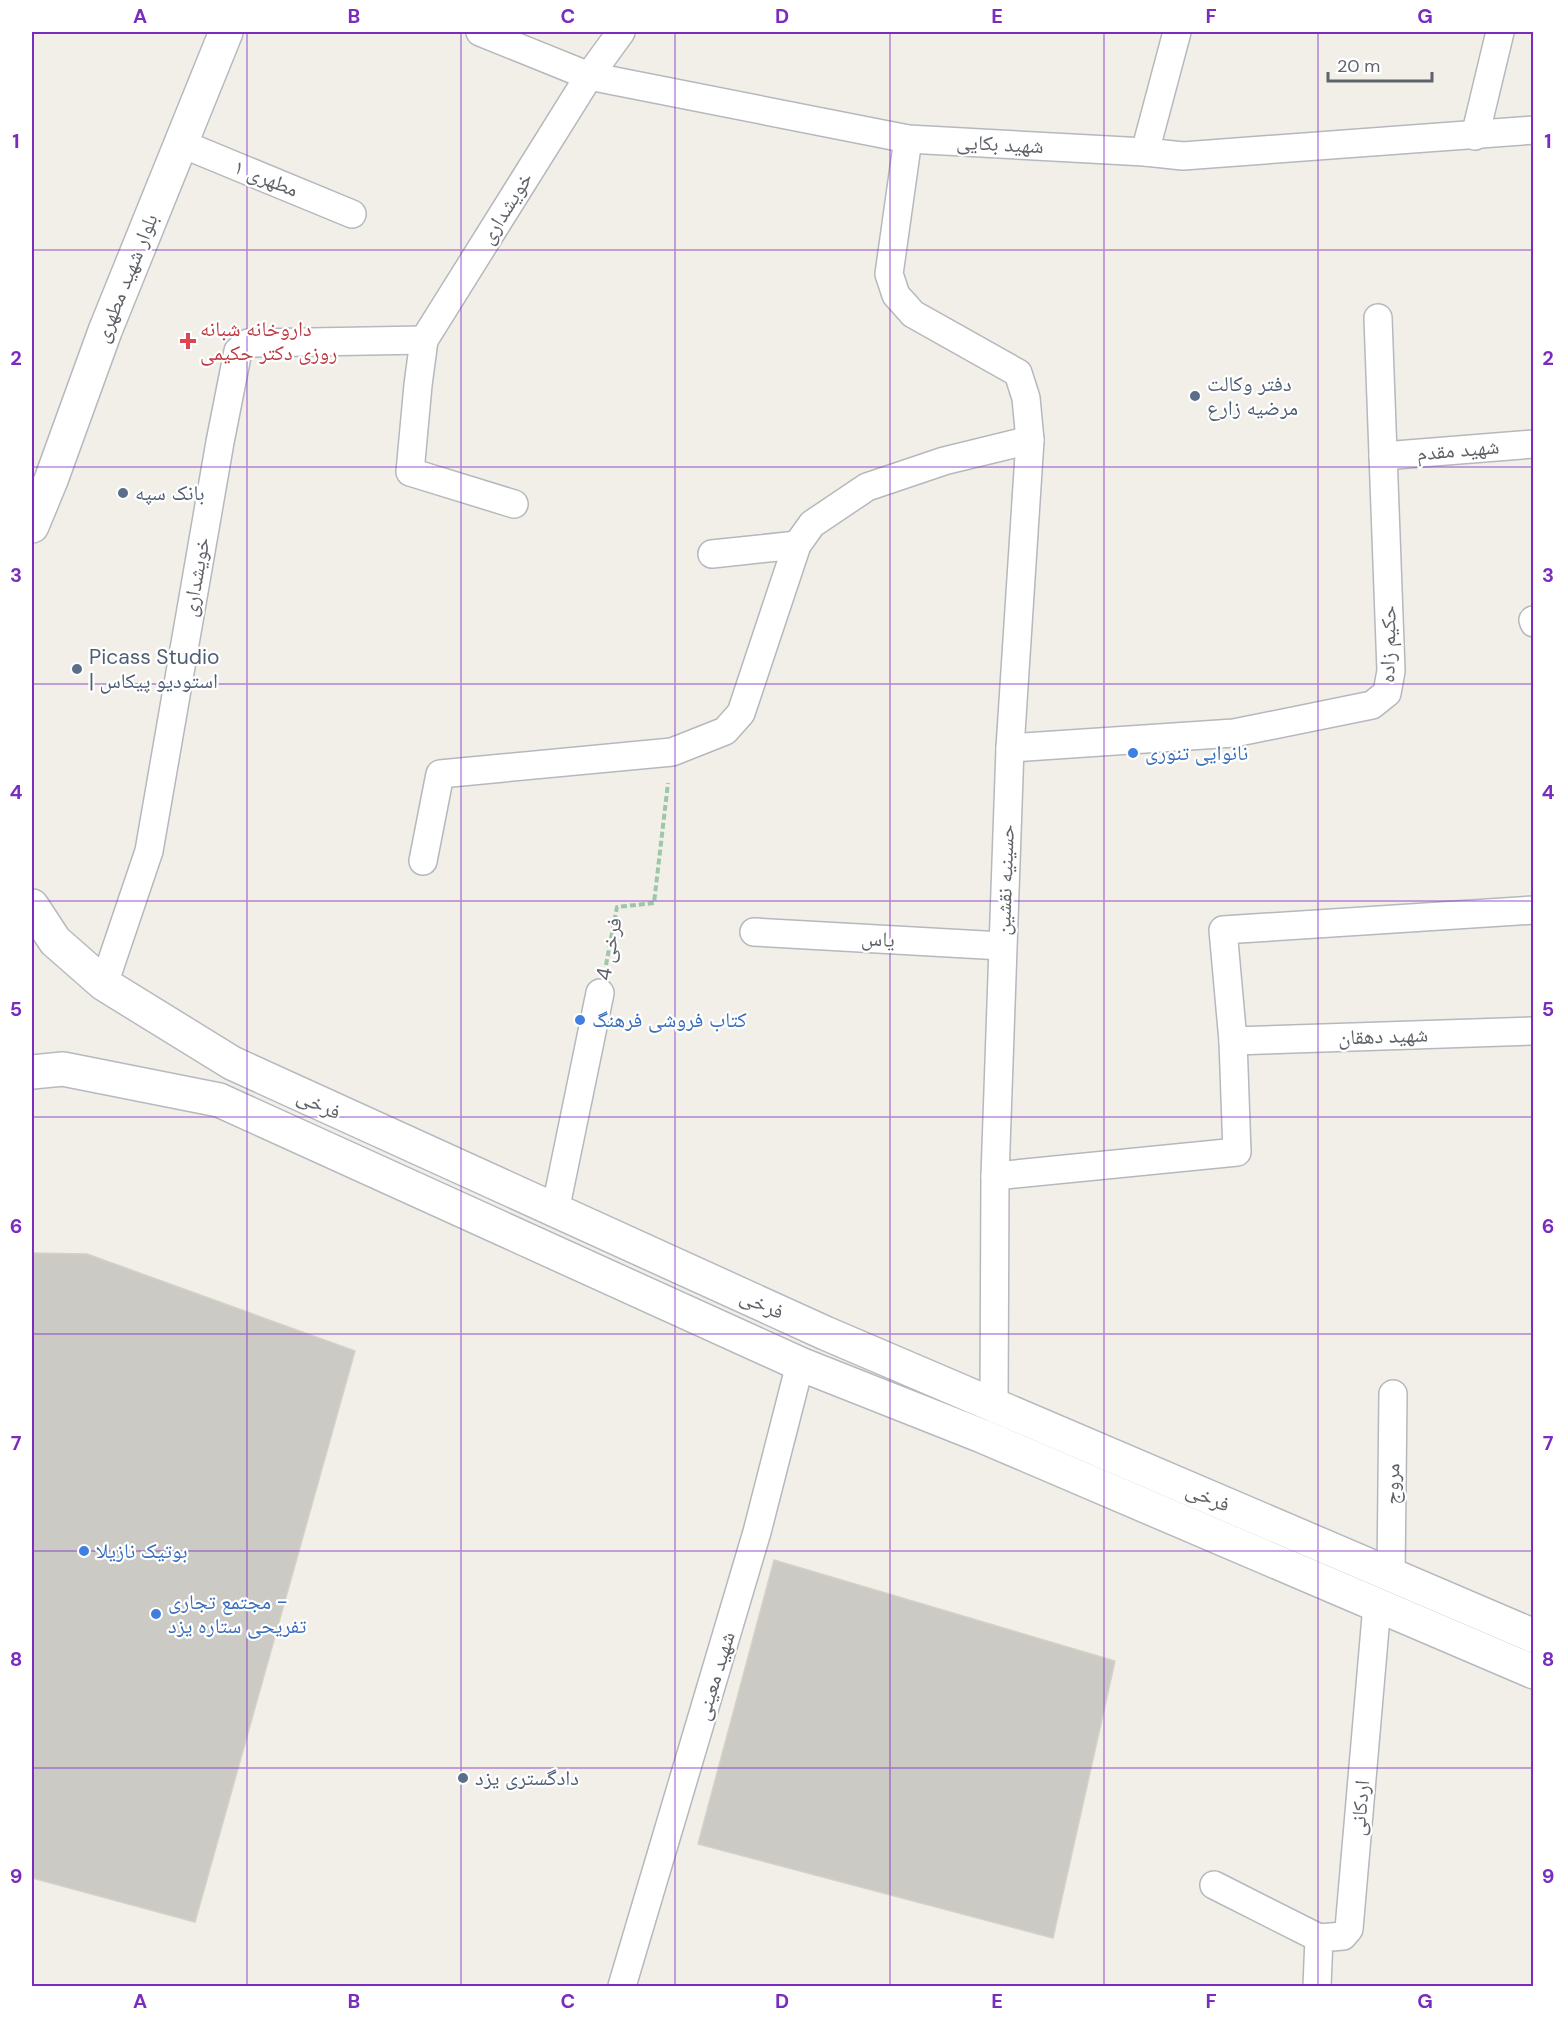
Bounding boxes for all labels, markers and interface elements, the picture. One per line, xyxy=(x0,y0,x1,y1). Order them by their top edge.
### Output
text: A xyxy=(133,3,147,29)
text: B xyxy=(348,3,360,29)
text: C xyxy=(561,3,575,29)
text: D xyxy=(775,3,789,29)
text: E xyxy=(991,3,1003,29)
text: F xyxy=(1205,3,1217,29)
text: G xyxy=(1417,3,1433,29)
scale bar xyxy=(1328,45,1432,83)
text: 20 m xyxy=(1337,54,1380,78)
text: 1 xyxy=(12,128,20,154)
street label: شهید بکایی xyxy=(956,128,1044,160)
text: 1 xyxy=(1544,128,1552,154)
street label: مطهری ۱ xyxy=(230,152,302,204)
street label: خویشداری xyxy=(473,167,539,249)
street label: بلوار شهید مطهری xyxy=(87,209,165,347)
place label: داروخانه شبانه روزی دکتر حکیمی xyxy=(200,315,337,367)
marker: داروخانه شبانه روزی دکتر حکیمی xyxy=(181,334,195,348)
text: 2 xyxy=(10,345,22,371)
text: 2 xyxy=(1542,345,1554,371)
place label: دفتر وکالت مرضیه زارع xyxy=(1207,370,1298,422)
marker: دفتر وکالت مرضیه زارع xyxy=(1188,389,1202,403)
street label: شهید مقدم xyxy=(1416,432,1500,468)
place label: بانک سپه xyxy=(135,479,205,507)
marker: بانک سپه xyxy=(116,486,130,500)
street label: خویشداری xyxy=(175,535,217,619)
text: 3 xyxy=(10,562,22,588)
text: 3 xyxy=(1542,562,1554,588)
street label: حکیم زاده xyxy=(1373,605,1403,683)
place label: Picass Studio | استودیو پیکاس xyxy=(89,643,219,695)
marker: Picass Studio | استودیو پیکاس xyxy=(70,662,84,676)
place label: نانوایی تنوری xyxy=(1145,739,1248,767)
marker: نانوایی تنوری xyxy=(1126,746,1140,760)
text: 4 xyxy=(10,779,23,805)
text: 4 xyxy=(1542,779,1555,805)
street label: حسینیه نقشین xyxy=(989,824,1021,936)
street label: فرخی 4 xyxy=(589,915,629,983)
street label: یاس xyxy=(860,924,896,954)
text: 5 xyxy=(10,996,22,1022)
text: 5 xyxy=(1542,996,1554,1022)
place label: کتاب فروشی فرهنگ xyxy=(592,1006,747,1034)
marker: کتاب فروشی فرهنگ xyxy=(573,1013,587,1027)
street label: شهید دهقان xyxy=(1338,1020,1428,1052)
street label: فرخی xyxy=(293,1082,345,1126)
text: 6 xyxy=(10,1213,22,1239)
text: 6 xyxy=(1542,1213,1554,1239)
street label: فرخی xyxy=(736,1282,788,1326)
text: 7 xyxy=(11,1430,22,1456)
text: 7 xyxy=(1543,1430,1554,1456)
street label: مروج xyxy=(1378,1463,1406,1505)
street label: فرخی xyxy=(1182,1475,1234,1519)
place label: بوتیک نازیلا xyxy=(96,1537,187,1565)
marker: بوتیک نازیلا xyxy=(77,1544,91,1558)
place label: مجتمع تجاری - تفریحی ستاره یزد xyxy=(168,1588,306,1640)
marker: مجتمع تجاری - تفریحی ستاره یزد xyxy=(149,1607,163,1621)
street label: شهید معینی xyxy=(688,1628,742,1724)
text: 8 xyxy=(10,1646,22,1672)
text: 8 xyxy=(1542,1646,1554,1672)
place label: دادگستری یزد xyxy=(475,1764,579,1792)
marker: دادگستری یزد xyxy=(456,1771,470,1785)
street label: اردکانی xyxy=(1344,1779,1376,1837)
text: 9 xyxy=(10,1863,22,1889)
text: 9 xyxy=(1542,1863,1554,1889)
text: A xyxy=(133,1988,147,2014)
text: B xyxy=(348,1988,360,2014)
text: C xyxy=(561,1988,575,2014)
text: D xyxy=(775,1988,789,2014)
text: E xyxy=(991,1988,1003,2014)
text: F xyxy=(1205,1988,1217,2014)
text: G xyxy=(1417,1988,1433,2014)

